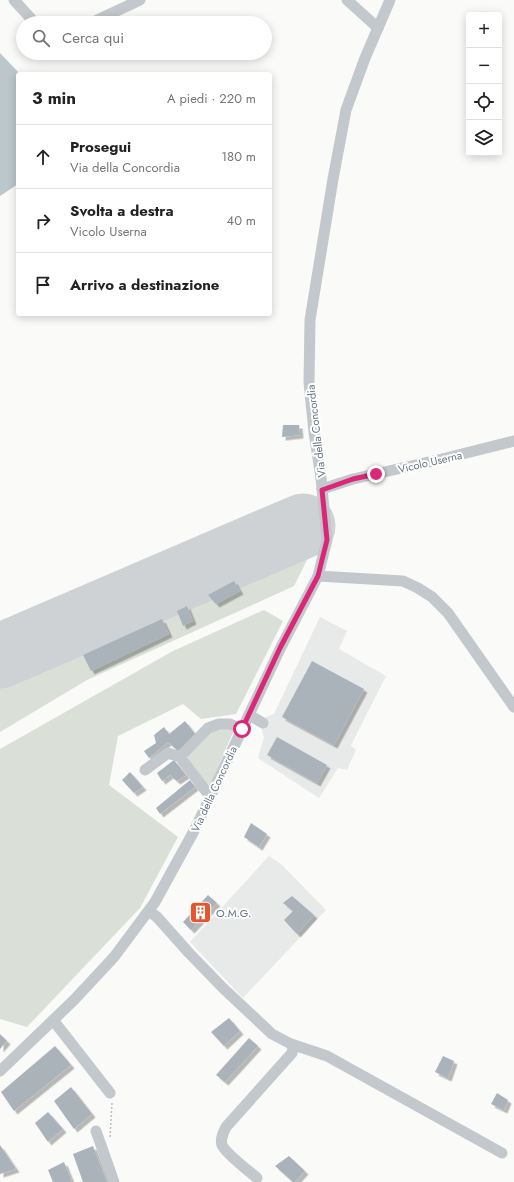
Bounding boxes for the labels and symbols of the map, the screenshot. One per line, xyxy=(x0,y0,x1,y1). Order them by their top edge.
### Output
street label: Via della Concordia xyxy=(302,384,330,478)
street label: Vicolo Userna xyxy=(397,447,463,477)
route end xyxy=(367,465,385,483)
route start xyxy=(233,720,251,738)
street label: Via della Concordia xyxy=(187,743,241,835)
building icon: O.M.G. xyxy=(187,900,213,926)
place label: O.M.G. xyxy=(216,905,251,921)

